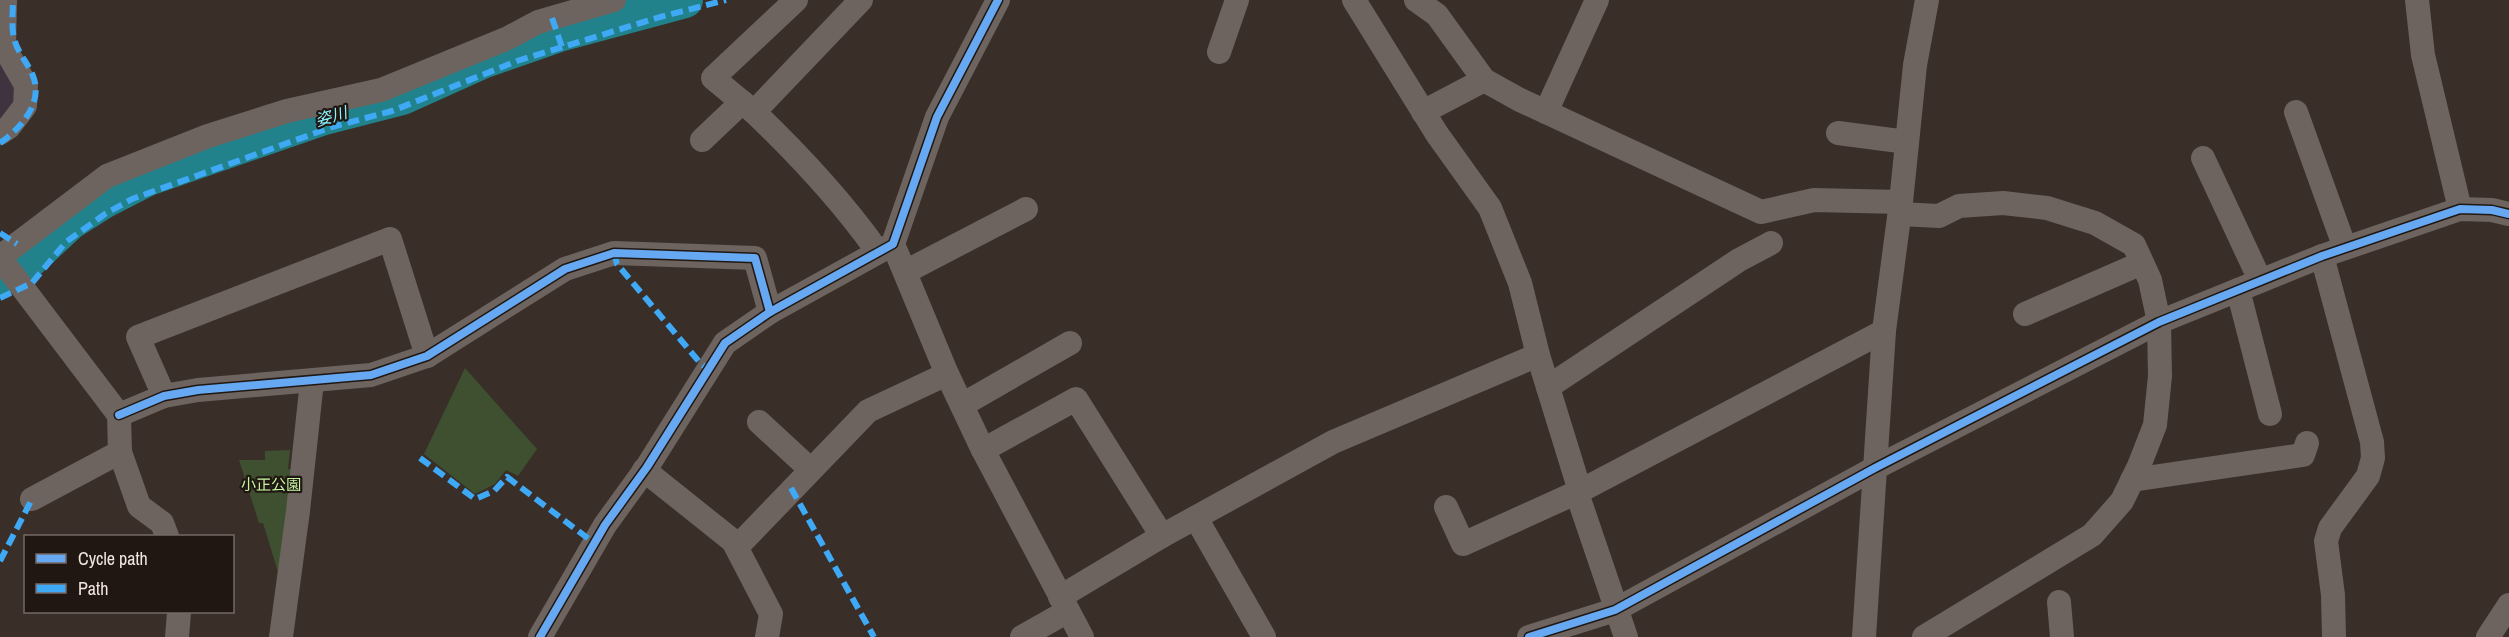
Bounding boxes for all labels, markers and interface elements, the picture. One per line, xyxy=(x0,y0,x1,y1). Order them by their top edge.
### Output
water label: 姿川 xyxy=(313,100,351,131)
park label: 小正公園 xyxy=(241,474,301,495)
legend xyxy=(24,535,234,613)
text: Cycle path xyxy=(78,546,148,571)
text: Path xyxy=(78,576,108,601)

